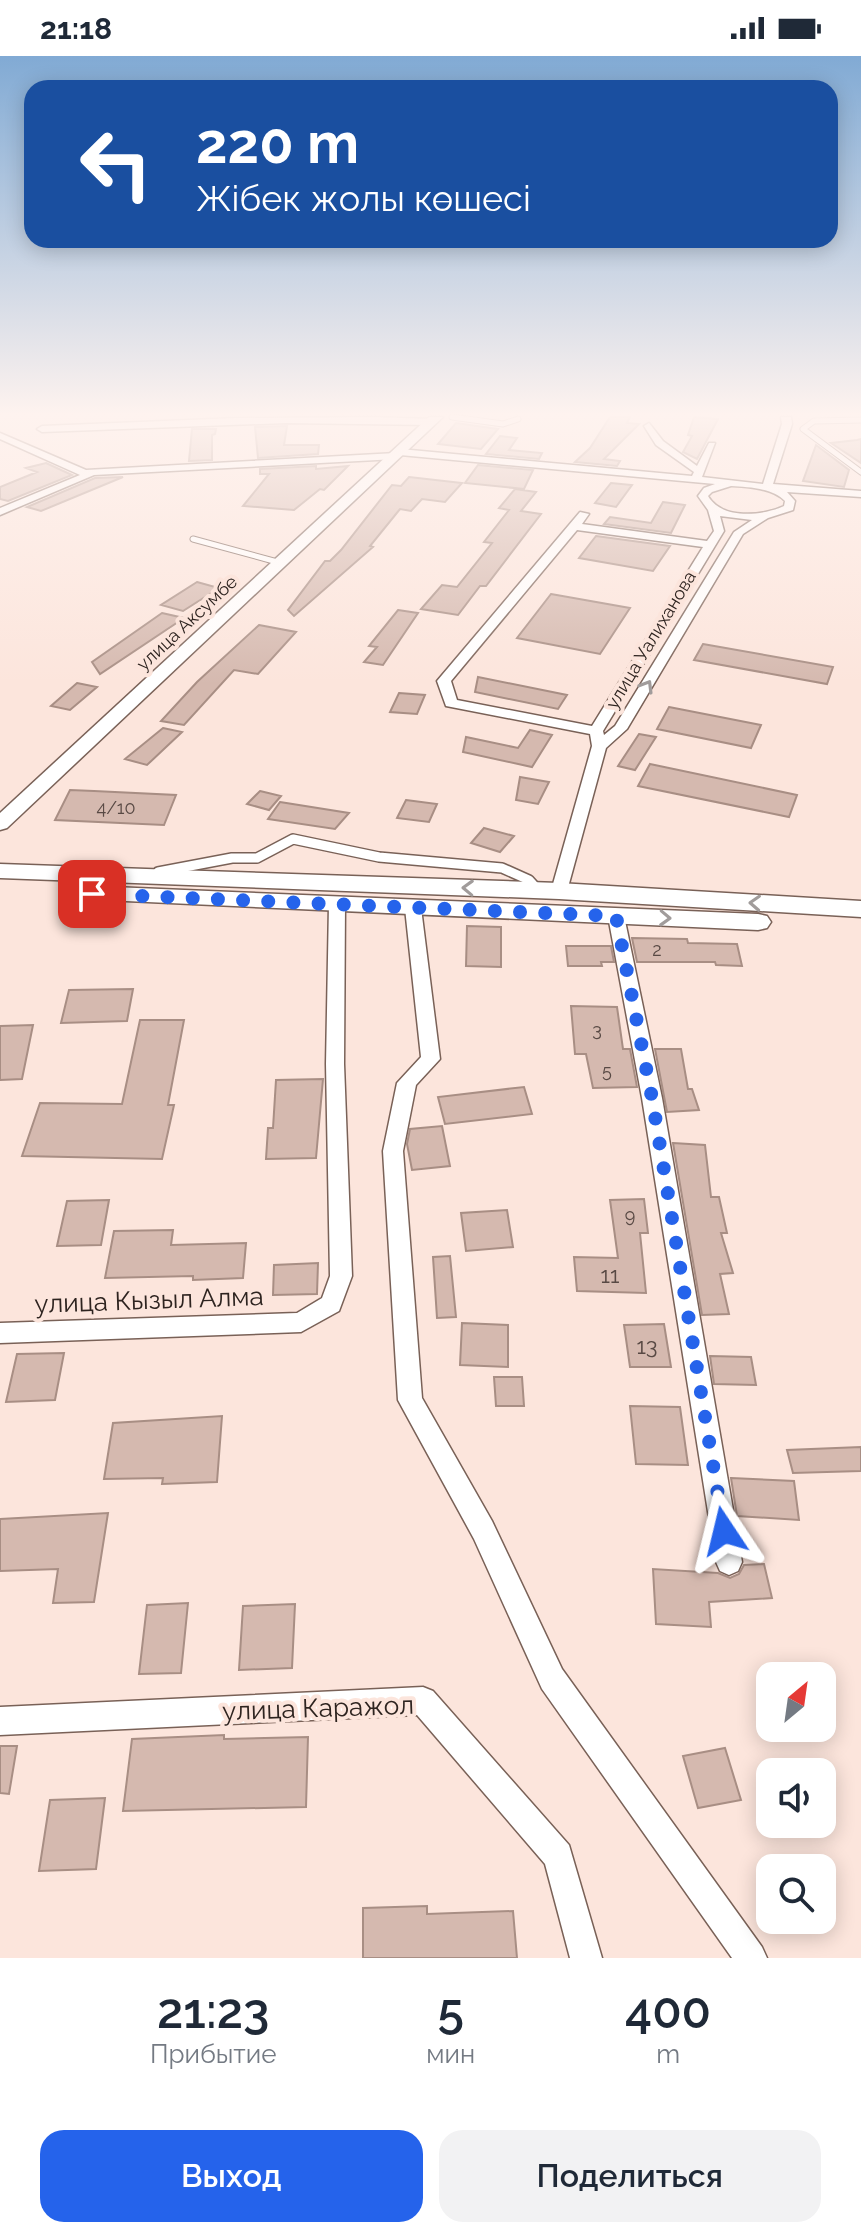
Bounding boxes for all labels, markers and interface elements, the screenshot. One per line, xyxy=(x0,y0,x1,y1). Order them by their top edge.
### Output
text: 21:18 xyxy=(40,11,112,46)
text: 220 m xyxy=(196,110,359,176)
icon: left xyxy=(64,112,168,216)
text: Жібек жолы көшесі xyxy=(196,177,531,219)
street label: улица Уалиханова xyxy=(601,567,700,712)
street label: улица Аксумбе xyxy=(132,570,242,675)
one-way arrow xyxy=(637,680,652,695)
house number: 4/10 xyxy=(96,797,136,818)
pin xyxy=(58,860,126,928)
icon: arrive xyxy=(70,872,114,916)
one-way arrow xyxy=(461,879,474,896)
one-way arrow xyxy=(748,895,761,912)
one-way arrow xyxy=(659,910,672,927)
house number: 2 xyxy=(652,939,662,960)
house number: 3 xyxy=(592,1019,602,1040)
house number: 5 xyxy=(602,1060,612,1081)
house number: 9 xyxy=(625,1205,635,1226)
house number: 11 xyxy=(601,1262,619,1288)
street label: улица Кызыл Алма xyxy=(34,1281,264,1319)
house number: 13 xyxy=(636,1333,658,1359)
position arrow xyxy=(682,1489,766,1573)
north arrow xyxy=(756,1662,836,1742)
map controls xyxy=(756,1662,836,1934)
street label: улица Каражол xyxy=(222,1690,414,1726)
button: sound xyxy=(756,1758,836,1838)
button: search xyxy=(756,1854,836,1934)
text: 21:23 xyxy=(157,1983,269,2039)
text: 5 xyxy=(438,1983,464,2039)
text: 400 xyxy=(625,1983,711,2039)
text: Прибытие xyxy=(150,2039,276,2069)
text: мин xyxy=(426,2039,475,2069)
text: m xyxy=(656,2039,680,2069)
button: Выход xyxy=(40,2130,423,2222)
button: Поделиться xyxy=(439,2130,821,2222)

